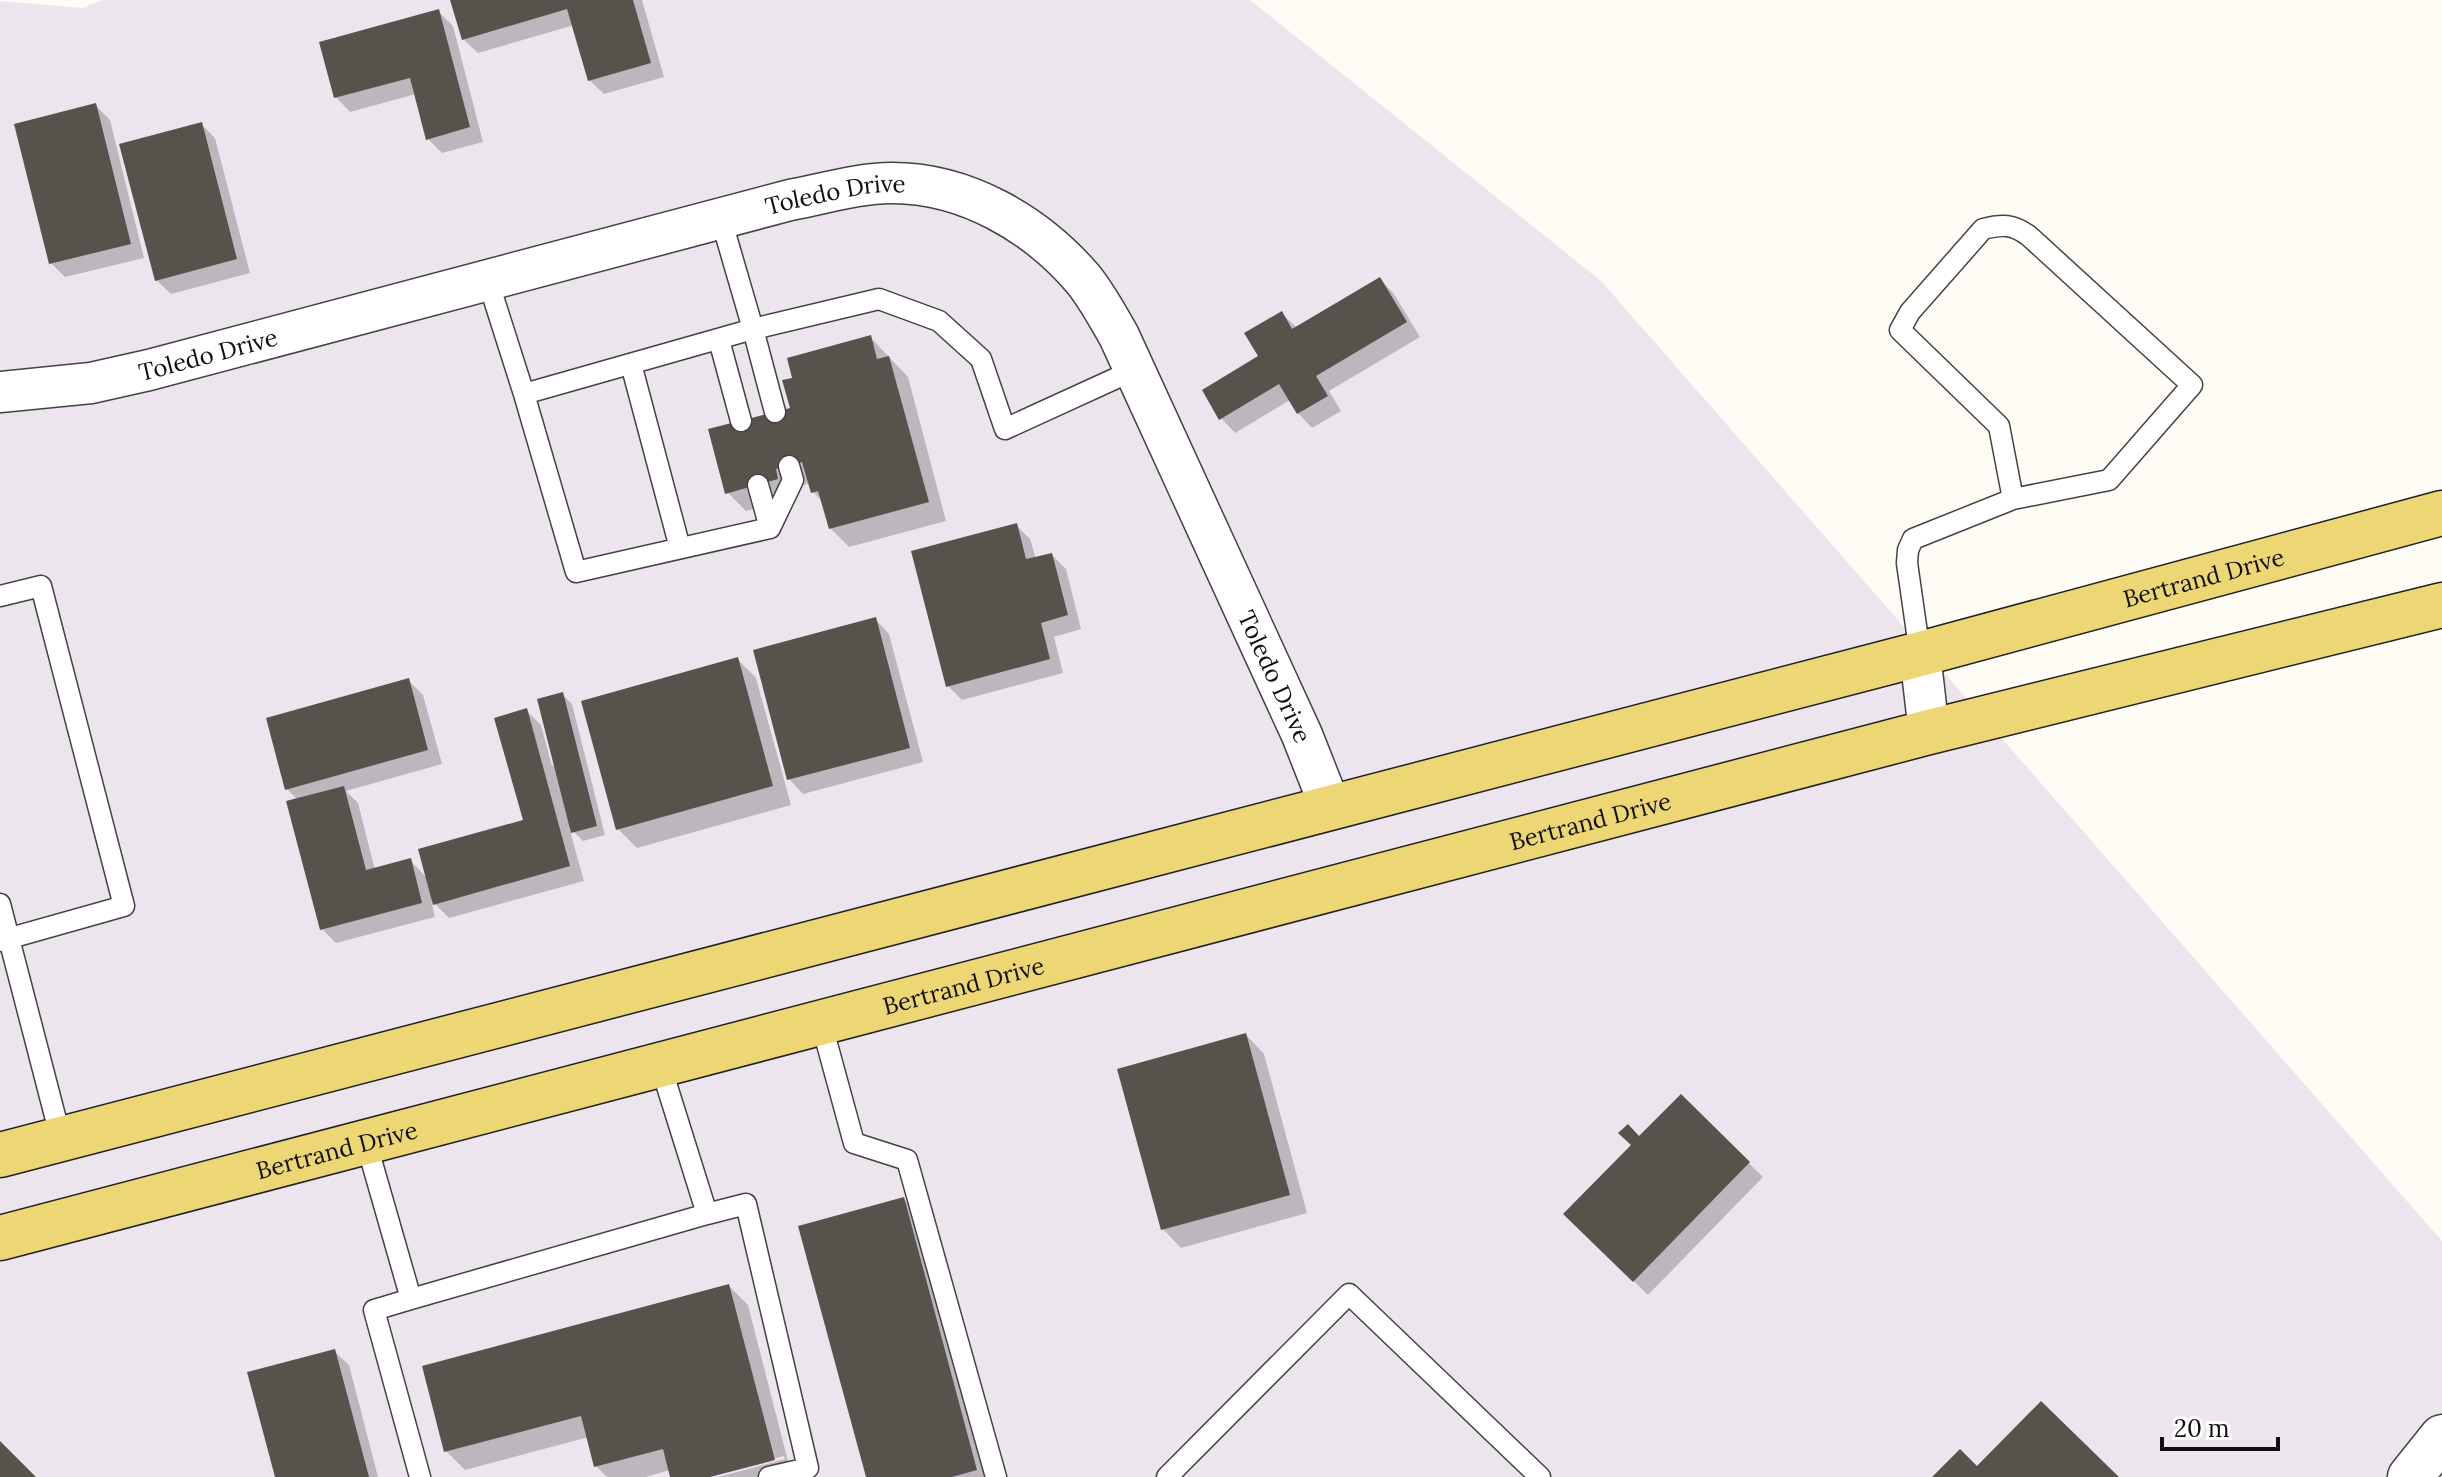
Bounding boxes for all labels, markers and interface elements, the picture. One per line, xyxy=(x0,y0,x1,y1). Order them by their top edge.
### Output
street label: Toledo Drive xyxy=(762,167,906,221)
street label: Toledo Drive xyxy=(136,321,281,387)
street label: Bertrand Drive xyxy=(2119,541,2288,614)
street label: Toledo Drive xyxy=(1231,605,1319,747)
street label: Bertrand Drive xyxy=(1506,785,1674,857)
street label: Bertrand Drive xyxy=(879,949,1048,1021)
street label: Bertrand Drive xyxy=(253,1114,421,1186)
scale bar xyxy=(2162,1401,2278,1451)
text: 20 m xyxy=(2174,1413,2230,1444)

